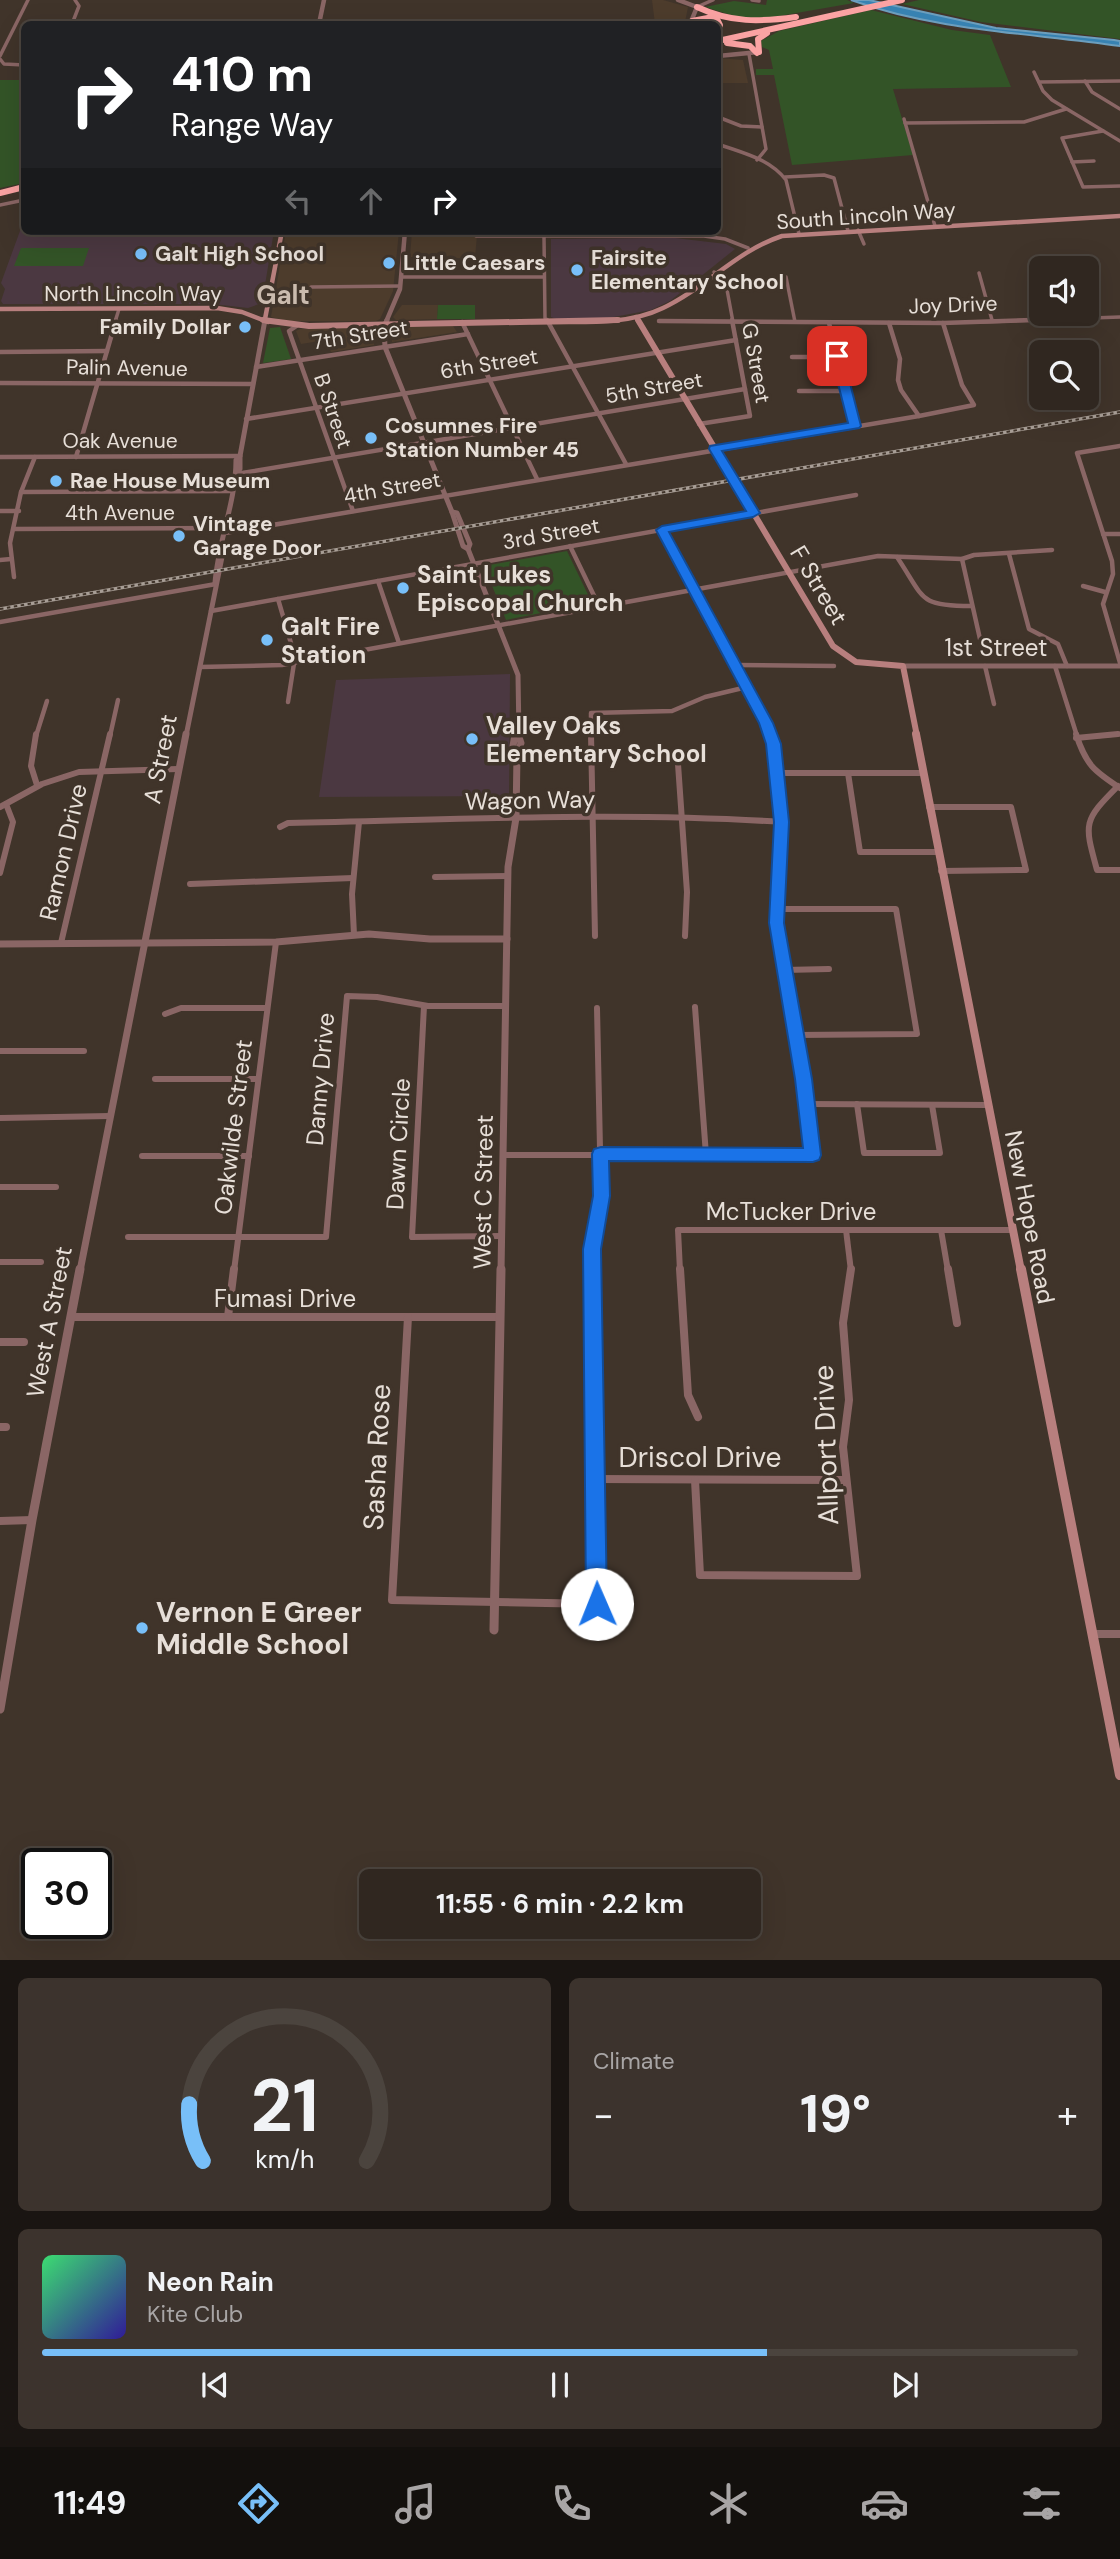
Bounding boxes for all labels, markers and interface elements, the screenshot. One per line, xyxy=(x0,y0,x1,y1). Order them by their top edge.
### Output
text: 410 m xyxy=(171,42,313,106)
icon: right xyxy=(56,49,147,140)
text: Range Way xyxy=(171,104,333,146)
icon: left xyxy=(279,182,317,220)
icon: ahead xyxy=(352,182,390,220)
icon: right xyxy=(425,182,463,220)
street label: South Lincoln Way xyxy=(775,196,957,236)
place label: Galt High School xyxy=(155,240,324,268)
place label: Fairsite Elementary School xyxy=(591,244,784,296)
marker: Galt High School xyxy=(133,246,149,262)
place label: Little Caesars xyxy=(403,249,546,277)
marker: Little Caesars xyxy=(381,255,397,271)
map controls xyxy=(1029,256,1099,410)
button: sound xyxy=(1029,256,1099,326)
marker: Fairsite Elementary School xyxy=(569,262,585,278)
district label: Galt xyxy=(256,278,310,312)
street label: North Lincoln Way xyxy=(44,280,222,308)
street label: Joy Drive xyxy=(908,289,998,321)
place label: Family Dollar xyxy=(99,313,231,341)
street label: 7th Street xyxy=(310,314,410,356)
marker: Family Dollar xyxy=(237,319,253,335)
street label: G Street xyxy=(735,321,777,405)
pin xyxy=(807,326,867,386)
icon: arrive xyxy=(818,337,856,375)
button: search xyxy=(1029,340,1099,410)
street label: 6th Street xyxy=(438,342,540,386)
street label: Palin Avenue xyxy=(66,353,188,383)
street label: 5th Street xyxy=(603,366,705,410)
street label: B Street xyxy=(307,370,359,452)
place label: Cosumnes Fire Station Number 45 xyxy=(385,412,579,464)
street label: Oak Avenue xyxy=(62,427,178,455)
marker: Cosumnes Fire Station Number 45 xyxy=(363,430,379,446)
street label: 4th Street xyxy=(341,466,443,510)
place label: Rae House Museum xyxy=(70,467,270,495)
marker: Rae House Museum xyxy=(48,473,64,489)
street label: 4th Avenue xyxy=(65,499,175,527)
place label: Vintage Garage Door xyxy=(193,510,322,562)
street label: 3rd Street xyxy=(500,512,602,556)
marker: Vintage Garage Door xyxy=(171,528,187,544)
street label: F Street xyxy=(783,540,855,630)
place label: Saint Lukes Episcopal Church xyxy=(417,559,623,618)
marker: Saint Lukes Episcopal Church xyxy=(395,580,411,596)
place label: Galt Fire Station xyxy=(281,611,380,670)
marker: Galt Fire Station xyxy=(259,632,275,648)
street label: 1st Street xyxy=(945,632,1047,663)
place label: Valley Oaks Elementary School xyxy=(486,710,707,769)
street label: A Street xyxy=(136,712,184,806)
marker: Valley Oaks Elementary School xyxy=(464,731,480,747)
street label: Ramon Drive xyxy=(32,781,94,923)
street label: Wagon Way xyxy=(464,783,596,817)
street label: Danny Drive xyxy=(299,1011,341,1147)
street label: Oakwilde Street xyxy=(207,1038,259,1216)
street label: Dawn Circle xyxy=(379,1077,417,1211)
street label: West C Street xyxy=(466,1114,500,1270)
street label: New Hope Road xyxy=(998,1128,1062,1306)
street label: McTucker Drive xyxy=(706,1196,876,1227)
street label: West A Street xyxy=(19,1244,79,1400)
street label: Fumasi Drive xyxy=(214,1283,356,1314)
street label: Allport Drive xyxy=(805,1364,847,1526)
street label: Sasha Rose xyxy=(355,1383,399,1531)
street label: Driscol Drive xyxy=(618,1439,782,1476)
position arrow xyxy=(560,1567,634,1641)
place label: Vernon E Greer Middle School xyxy=(156,1594,362,1663)
marker: Vernon E Greer Middle School xyxy=(134,1620,150,1636)
speed limit sign: 30 xyxy=(21,1848,112,1939)
text: 11:55 · 6 min · 2.2 km xyxy=(436,1887,684,1921)
text: Climate xyxy=(593,2046,675,2076)
text: 21 xyxy=(250,2059,319,2154)
text: 19° xyxy=(800,2080,871,2148)
text: − xyxy=(593,2090,614,2140)
text: + xyxy=(1057,2090,1078,2140)
text: km/h xyxy=(255,2142,314,2175)
text: Neon Rain xyxy=(147,2265,274,2299)
text: Kite Club xyxy=(147,2299,243,2329)
icon: previous xyxy=(196,2366,234,2404)
icon: pause xyxy=(541,2366,579,2404)
icon: next xyxy=(886,2366,924,2404)
icon: directions xyxy=(234,2479,283,2528)
icon: music xyxy=(391,2479,440,2528)
icon: phone xyxy=(547,2479,596,2528)
icon: climate xyxy=(704,2479,753,2528)
icon: car xyxy=(860,2479,909,2528)
icon: filters xyxy=(1017,2479,1066,2528)
text: 11:49 xyxy=(54,2482,126,2524)

